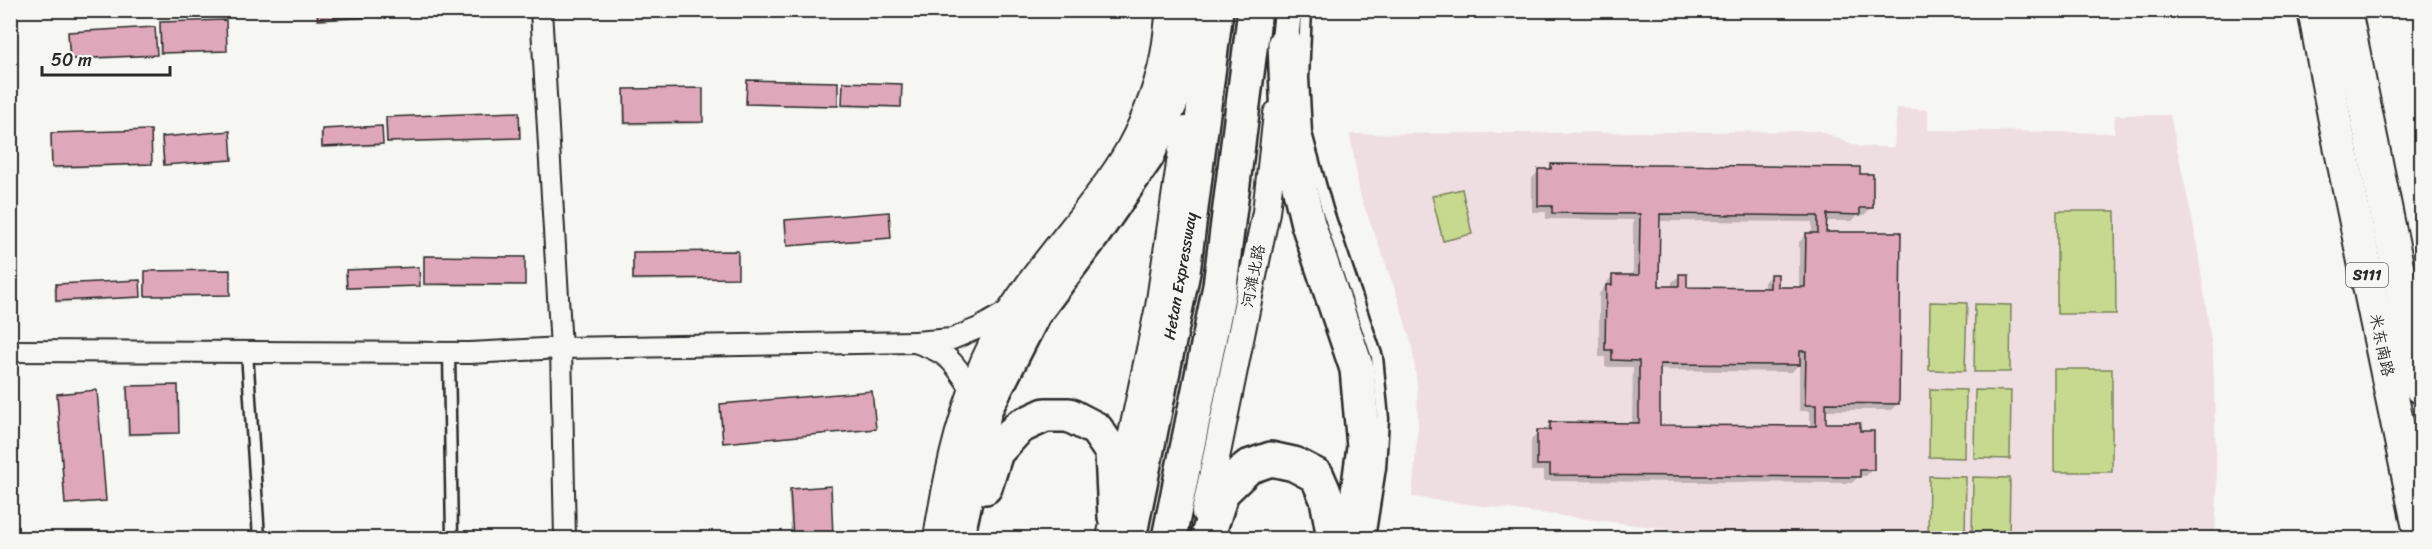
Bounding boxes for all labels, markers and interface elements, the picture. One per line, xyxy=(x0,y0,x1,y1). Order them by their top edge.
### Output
scale bar xyxy=(42,39,170,77)
text: 50 m xyxy=(51,44,92,76)
street label: Hetan Expressway xyxy=(1155,209,1206,342)
street label: 河滩北路 xyxy=(1233,242,1273,310)
road number: S111 xyxy=(2346,263,2388,287)
street label: 米东南路 xyxy=(2361,311,2403,379)

